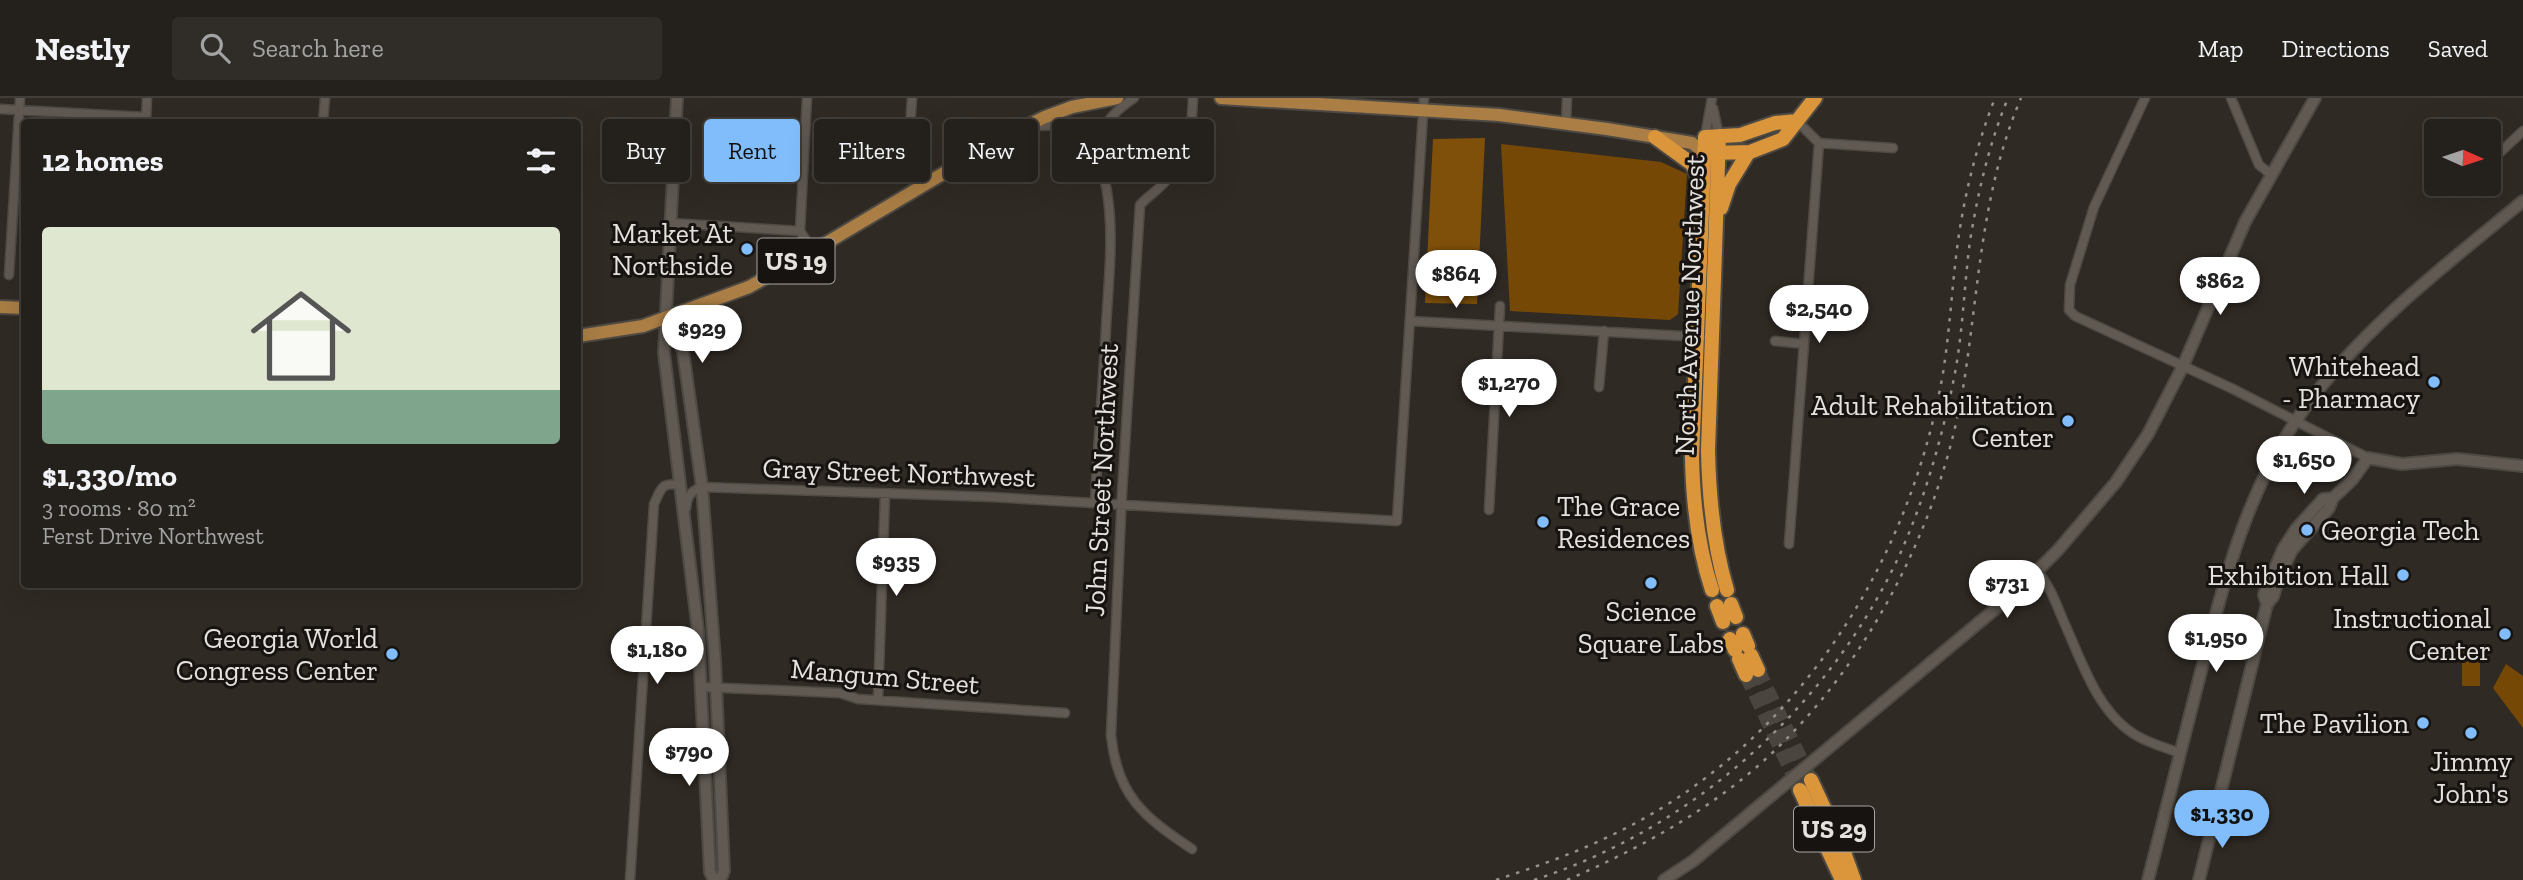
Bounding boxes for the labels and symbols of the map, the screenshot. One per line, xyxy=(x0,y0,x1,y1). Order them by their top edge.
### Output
north arrow xyxy=(2424,119,2501,196)
street label: North Avenue Northwest xyxy=(1668,153,1711,456)
place label: Market At Northside xyxy=(612,217,734,282)
road number: US 19 xyxy=(758,238,834,284)
marker: Market At Northside xyxy=(739,241,755,257)
pin: $864 xyxy=(1415,250,1497,310)
pin: $862 xyxy=(2179,258,2261,317)
pin: $2,540 xyxy=(1762,286,1876,345)
pin: $929 xyxy=(661,306,743,365)
street label: John Street Northwest xyxy=(1078,342,1125,617)
place label: Whitehead - Pharmacy xyxy=(2282,350,2421,415)
pin: $1,270 xyxy=(1452,360,1566,419)
marker: Whitehead - Pharmacy xyxy=(2426,374,2442,390)
place label: Adult Rehabilitation Center xyxy=(1811,389,2054,454)
marker: Adult Rehabilitation Center xyxy=(2060,413,2076,429)
pin: $1,650 xyxy=(2247,436,2361,496)
street label: Gray Street Northwest xyxy=(762,451,1036,494)
place label: The Grace Residences xyxy=(1557,490,1690,555)
marker: The Grace Residences xyxy=(1535,514,1551,530)
place label: Georgia Tech xyxy=(2321,514,2480,547)
marker: Georgia Tech xyxy=(2299,522,2315,538)
pin: $935 xyxy=(855,538,937,598)
place label: Exhibition Hall xyxy=(2208,559,2389,592)
pin: $731 xyxy=(1966,560,2048,620)
marker: Exhibition Hall xyxy=(2395,567,2411,583)
marker: Science Square Labs xyxy=(1643,575,1659,591)
place label: Science Square Labs xyxy=(1578,595,1724,660)
place label: Instructional Center xyxy=(2333,602,2491,667)
pin: $1,950 xyxy=(2159,614,2273,674)
place label: Georgia World Congress Center xyxy=(176,622,378,687)
pin: $1,180 xyxy=(600,626,714,686)
marker: Instructional Center xyxy=(2497,626,2513,642)
marker: Georgia World Congress Center xyxy=(384,646,400,662)
street label: Mangum Street xyxy=(789,652,981,701)
place label: The Pavilion xyxy=(2260,707,2409,740)
marker: The Pavilion xyxy=(2415,715,2431,731)
marker: Jimmy John's xyxy=(2463,725,2479,741)
pin: $790 xyxy=(648,728,730,788)
place label: Jimmy John's xyxy=(2430,745,2513,810)
pin: $1,330 xyxy=(2165,790,2279,850)
road number: US 29 xyxy=(1794,806,1874,852)

